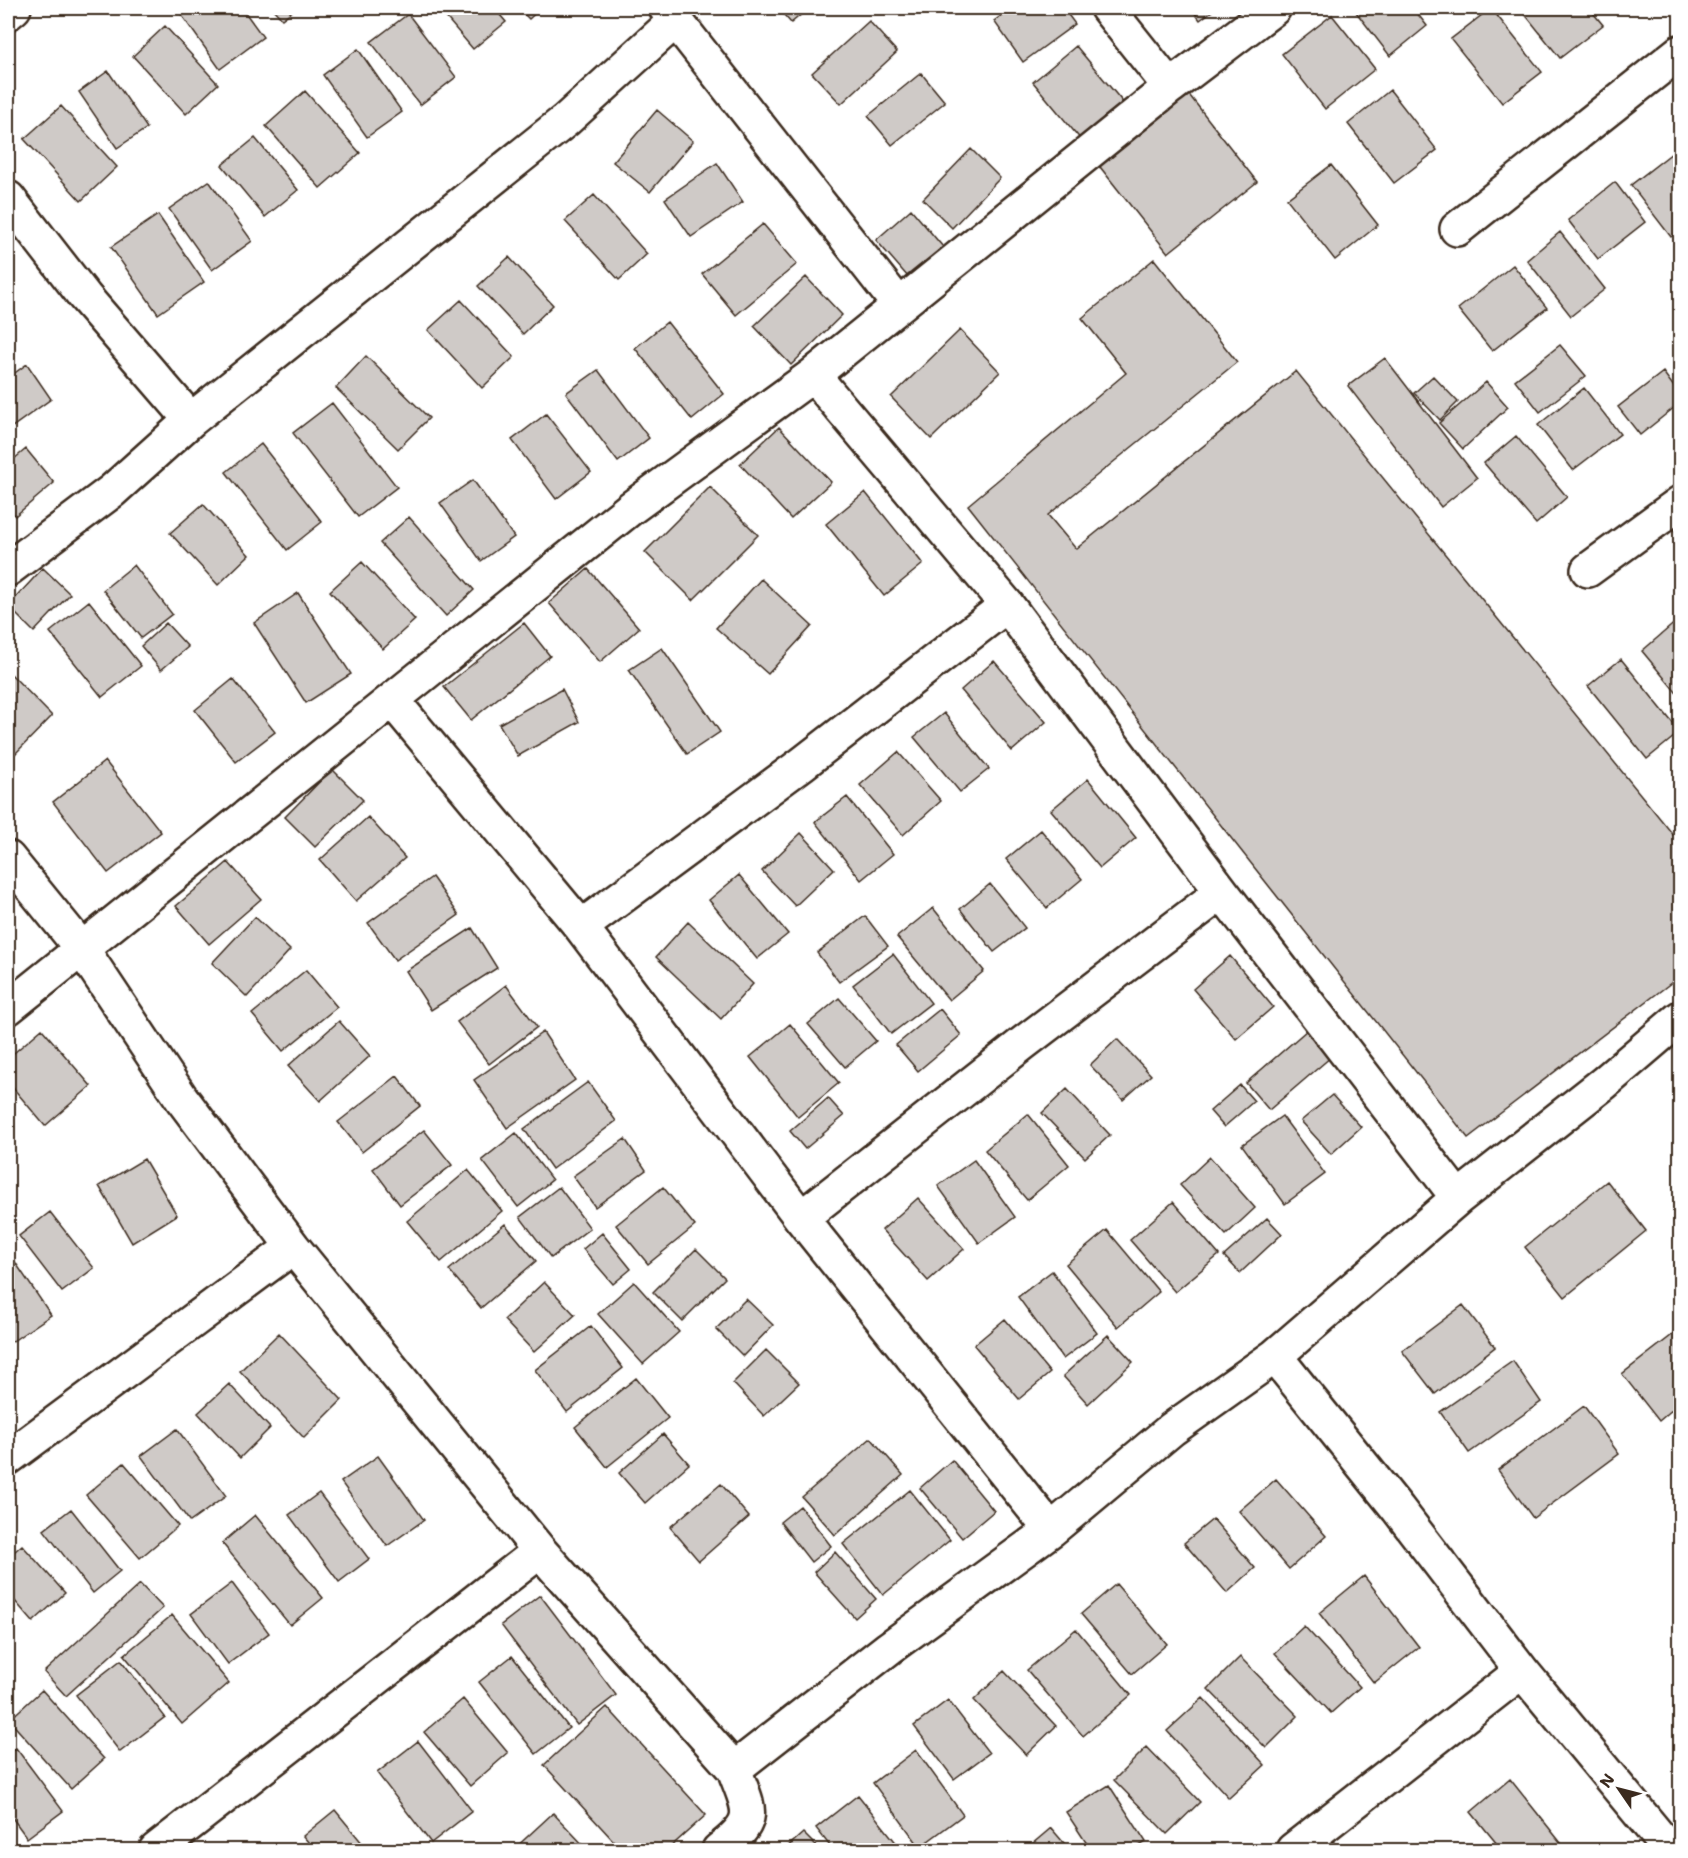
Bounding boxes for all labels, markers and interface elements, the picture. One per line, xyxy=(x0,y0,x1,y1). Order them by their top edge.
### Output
north arrow xyxy=(1589,1759,1649,1819)
text: N xyxy=(1595,1769,1619,1792)

